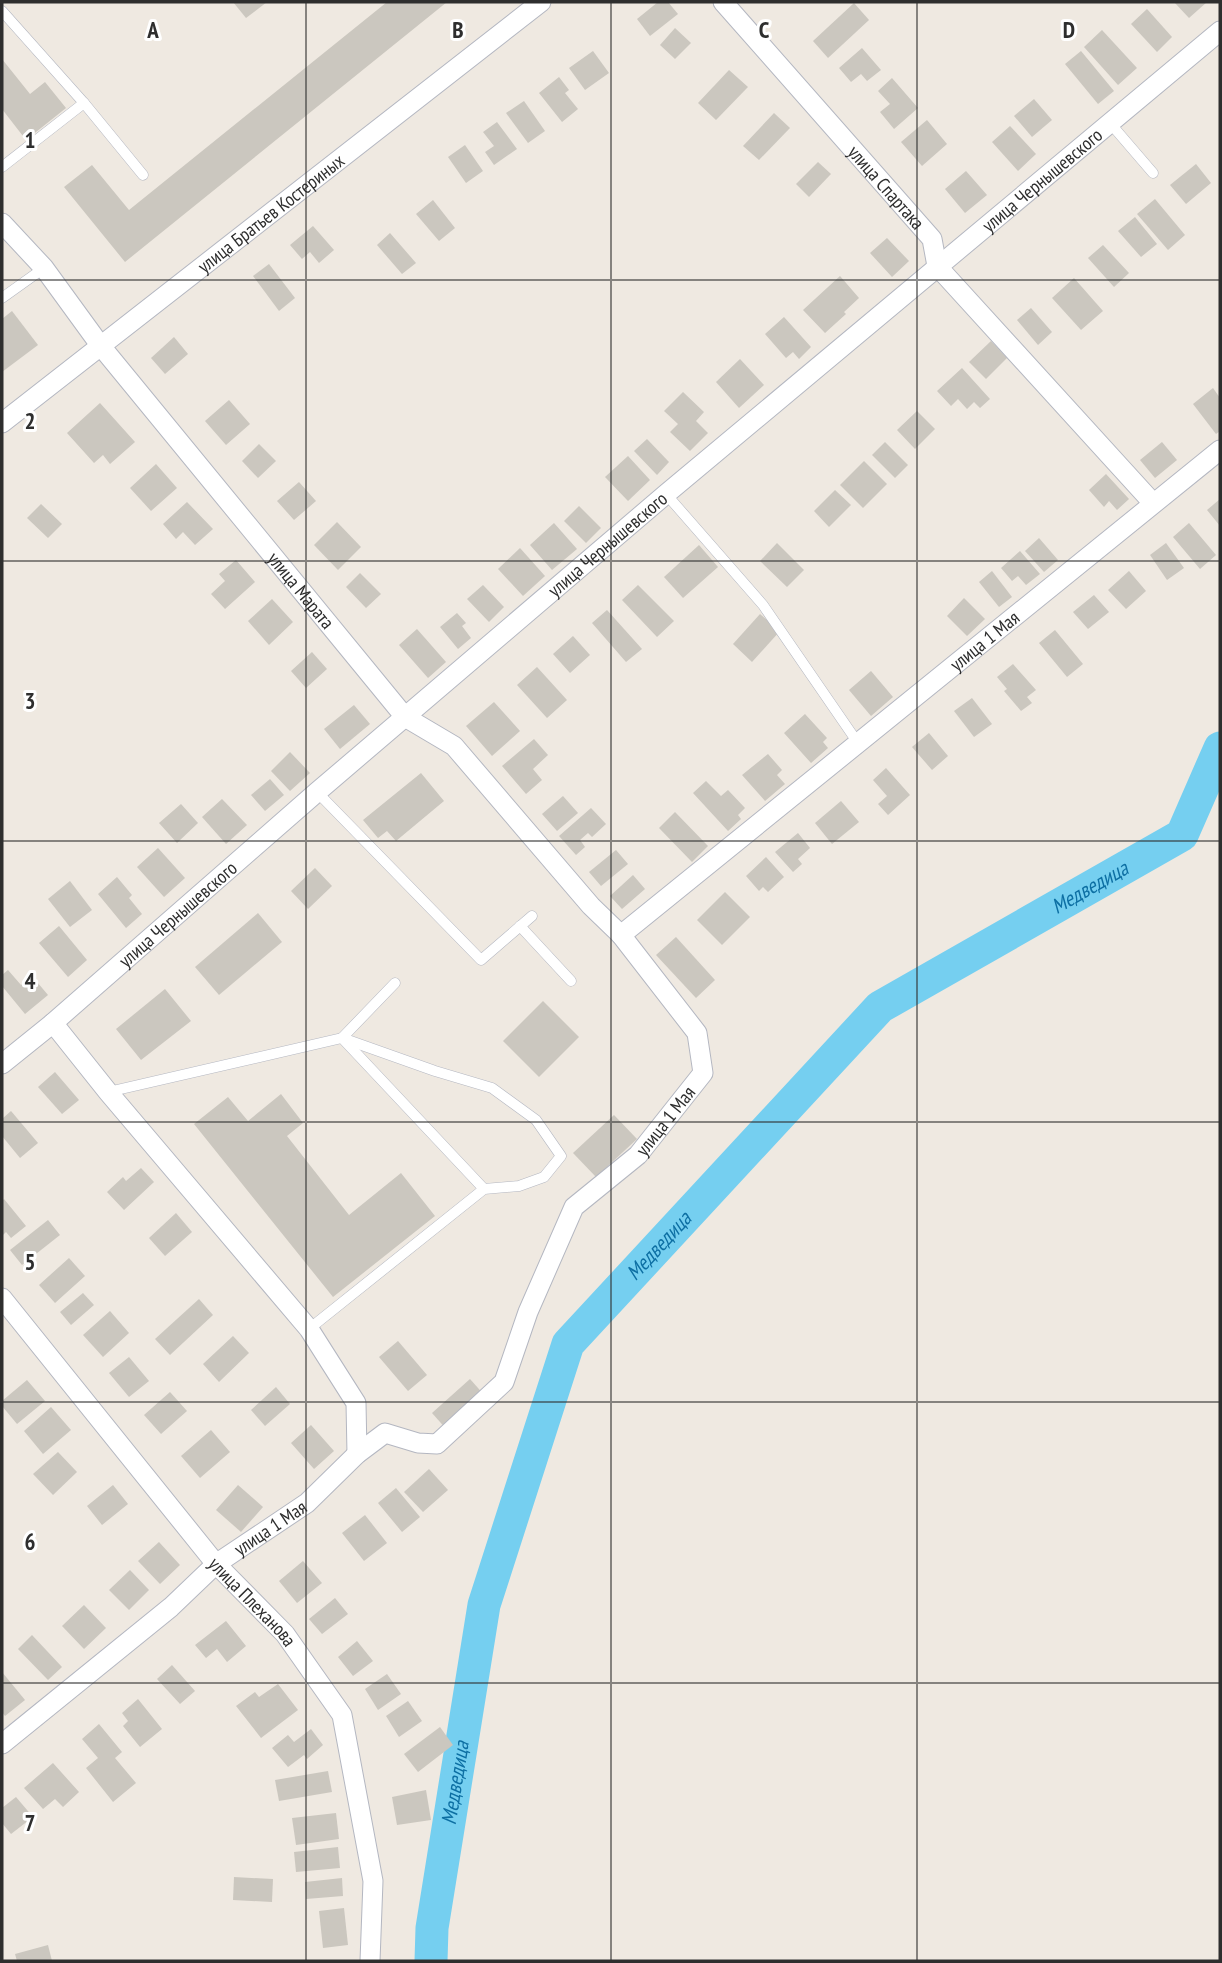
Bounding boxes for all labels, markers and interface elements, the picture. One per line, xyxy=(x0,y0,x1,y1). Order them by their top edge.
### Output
text: A xyxy=(146,15,159,44)
text: B xyxy=(452,15,464,44)
text: C xyxy=(759,15,770,44)
text: D xyxy=(1063,15,1075,44)
street label: улица Чернышевского xyxy=(977,123,1107,237)
text: 1 xyxy=(25,125,36,154)
street label: улица Спартака xyxy=(843,140,930,234)
street label: улица Братьев Костериных xyxy=(192,148,349,278)
text: 2 xyxy=(25,406,36,435)
street label: улица Чернышевского xyxy=(543,486,672,602)
street label: улица Марата xyxy=(263,547,340,634)
street label: улица 1 Мая xyxy=(945,605,1024,676)
text: 3 xyxy=(25,686,36,715)
water label: Медведица xyxy=(1046,854,1134,920)
street label: улица Чернышевского xyxy=(113,856,242,972)
text: 4 xyxy=(25,966,36,995)
street label: улица 1 Мая xyxy=(630,1081,700,1161)
water label: Медведица xyxy=(620,1204,698,1286)
text: 5 xyxy=(25,1247,36,1276)
street label: улица 1 Мая xyxy=(229,1495,311,1561)
text: 6 xyxy=(25,1527,36,1556)
street label: улица Плеханова xyxy=(203,1552,302,1651)
water label: Медведица xyxy=(435,1738,475,1826)
text: 7 xyxy=(25,1808,36,1837)

